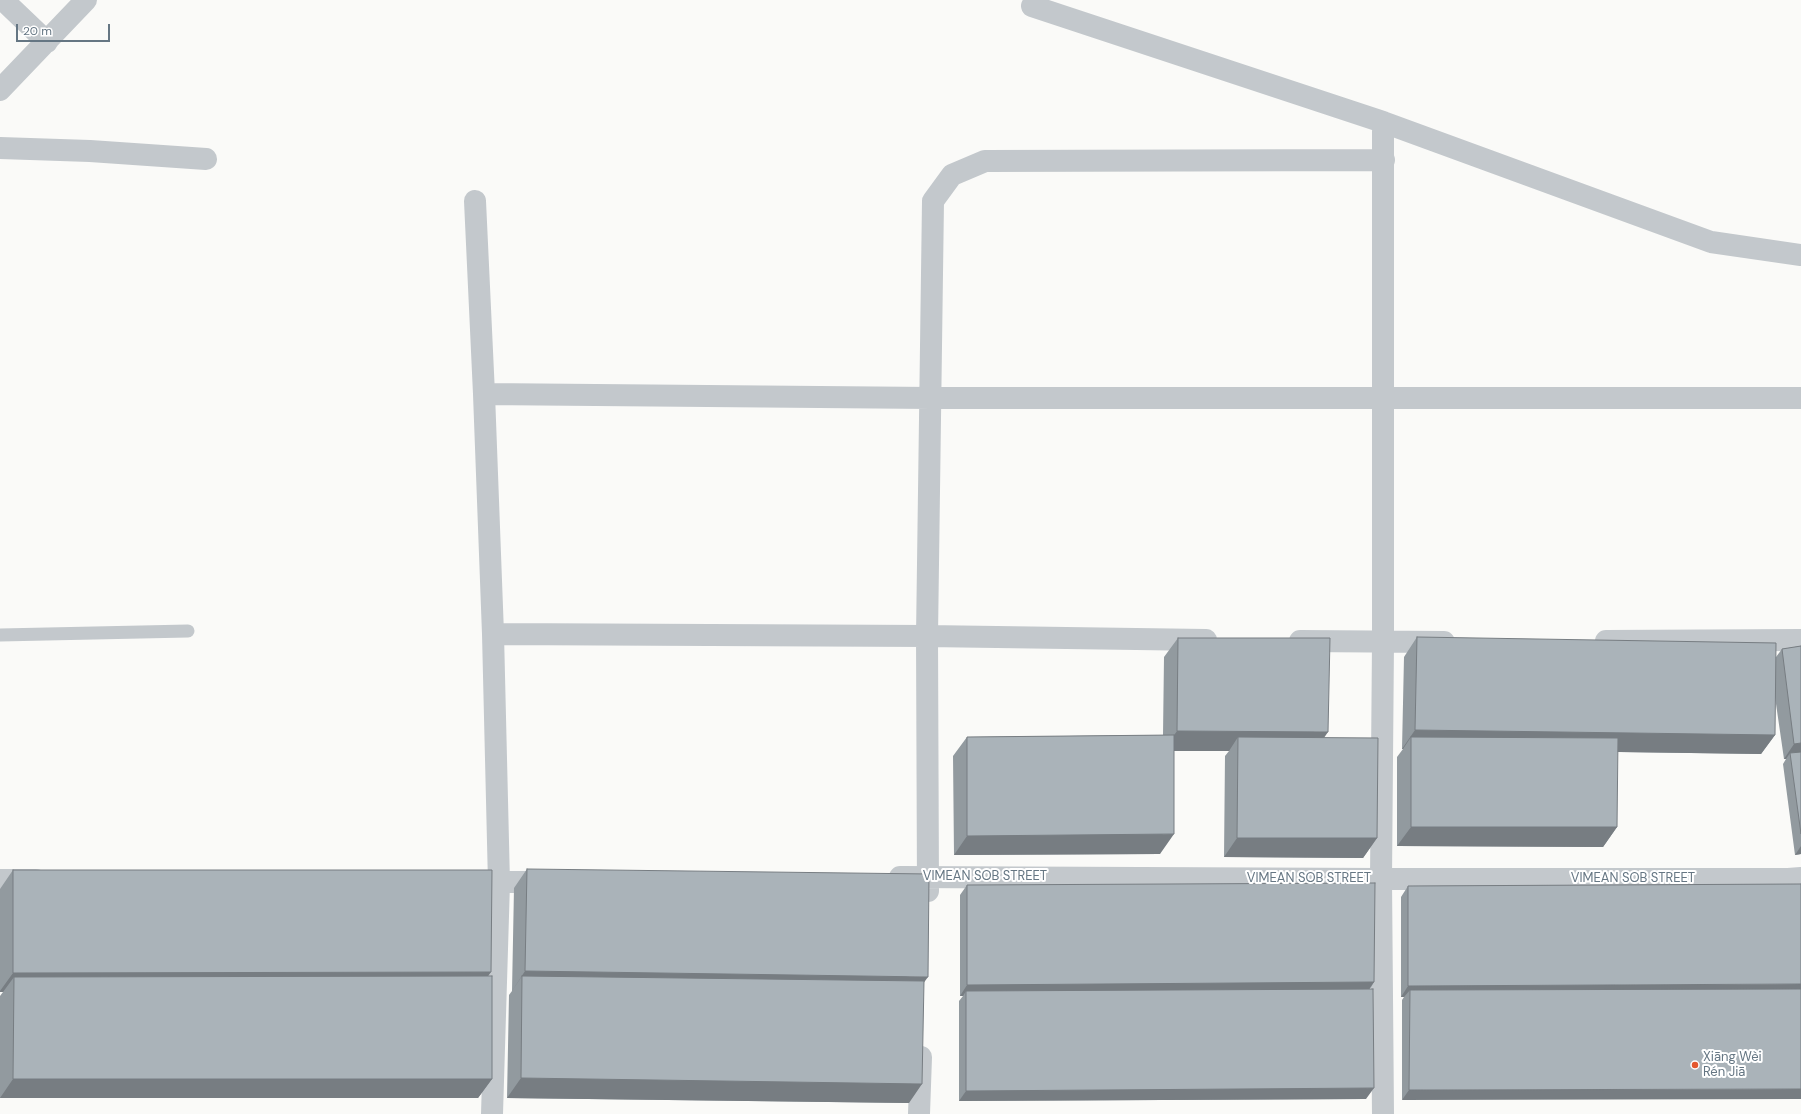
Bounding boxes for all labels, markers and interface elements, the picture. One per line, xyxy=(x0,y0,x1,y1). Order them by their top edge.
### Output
scale bar xyxy=(18,16,112,42)
text: 20 m xyxy=(23,23,52,39)
street label: VIMEAN SOB STREET xyxy=(923,869,1047,885)
street label: VIMEAN SOB STREET xyxy=(1247,871,1371,887)
street label: VIMEAN SOB STREET xyxy=(1571,871,1695,887)
place label: Xiāng Wèi Rén Jiā xyxy=(1703,1050,1762,1081)
marker: Xiāng Wèi Rén Jiā xyxy=(1690,1060,1700,1070)

